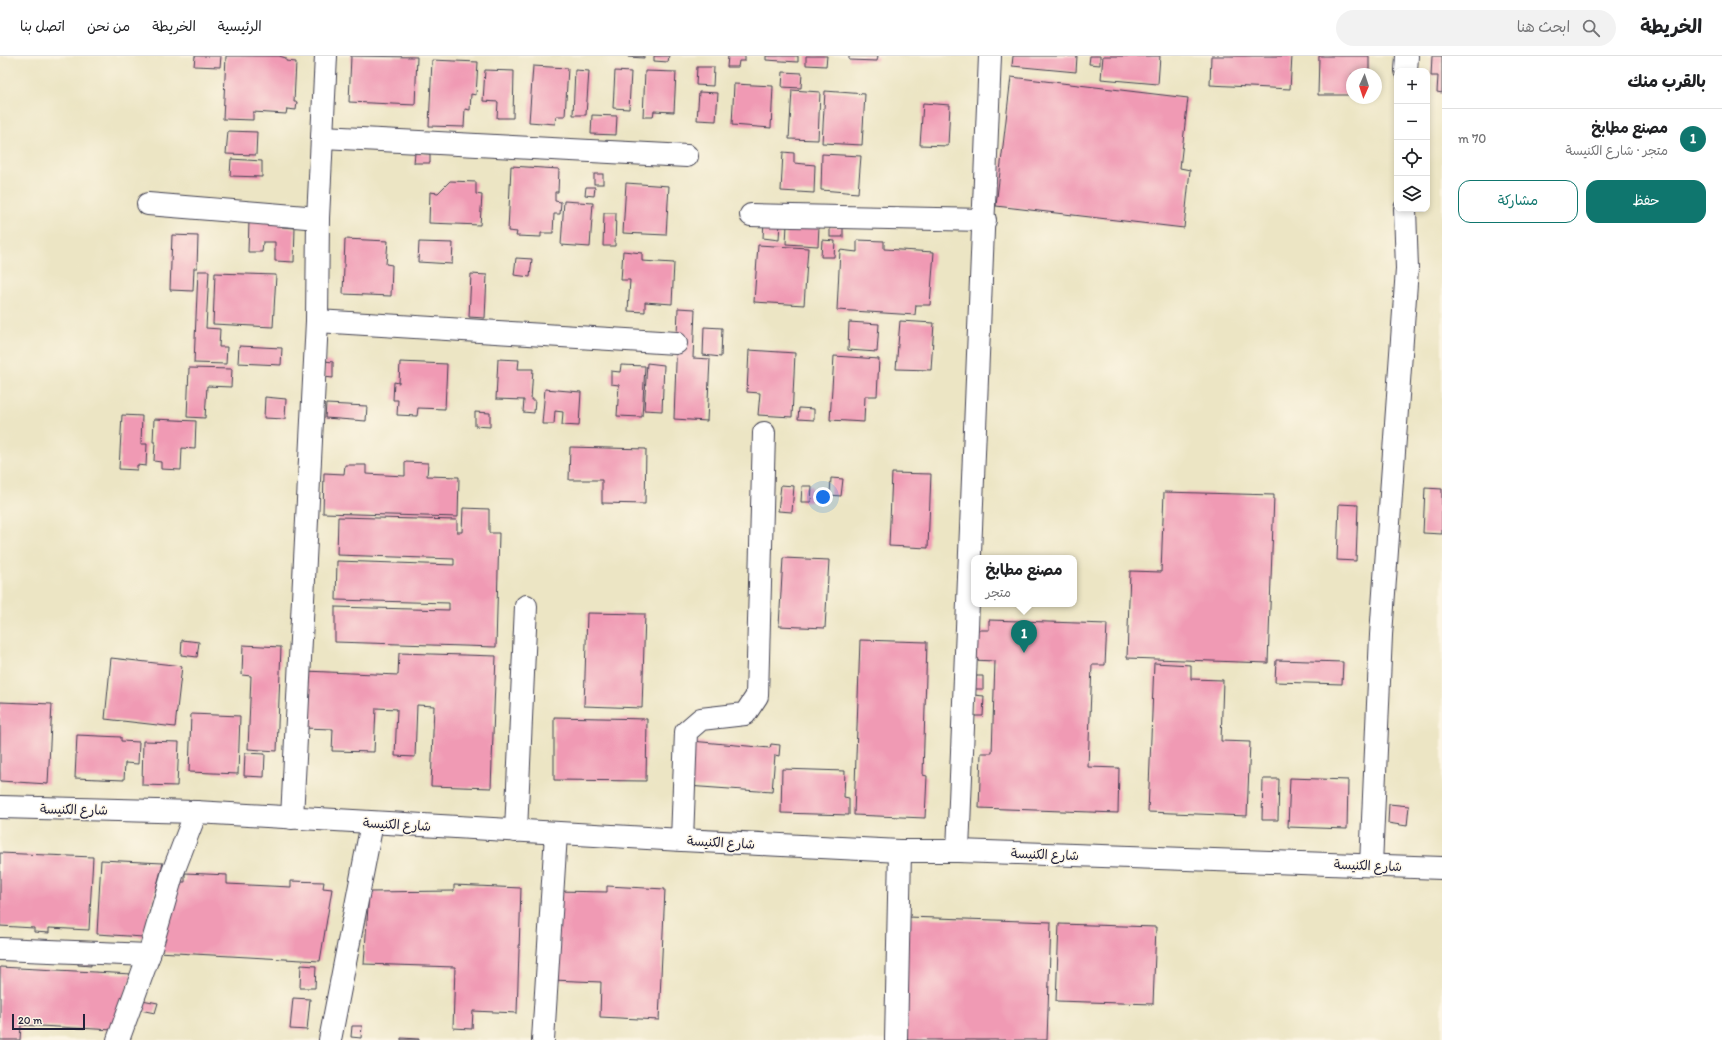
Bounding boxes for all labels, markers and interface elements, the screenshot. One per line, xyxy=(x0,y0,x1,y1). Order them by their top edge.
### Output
search box xyxy=(1336,10,1616,46)
text: الخريطة xyxy=(1640,15,1702,38)
icon: search xyxy=(1580,17,1602,39)
text: اتصل بنا xyxy=(20,18,65,35)
text: من نحن xyxy=(87,18,130,35)
text: الخريطة xyxy=(152,18,196,35)
text: الرئيسية xyxy=(218,18,262,35)
text: ابحث هنا xyxy=(1517,18,1570,36)
north arrow xyxy=(1346,68,1382,104)
map controls xyxy=(1394,68,1430,212)
button: + xyxy=(1394,68,1430,104)
text: بالقرب منك xyxy=(1628,71,1706,91)
button: − xyxy=(1394,104,1430,140)
text: مصنع مطابخ xyxy=(1591,119,1668,137)
text: 70 m xyxy=(1458,131,1486,146)
text: 1 xyxy=(1690,131,1696,146)
button: locate xyxy=(1394,140,1430,176)
text: متجر · شارع الكنيسة xyxy=(1566,143,1668,158)
button: layers xyxy=(1394,176,1430,212)
button: مشاركة xyxy=(1458,180,1578,223)
button: حفظ xyxy=(1586,180,1706,223)
your location xyxy=(813,487,833,507)
popup xyxy=(971,555,1077,607)
text: مصنع مطابخ xyxy=(986,561,1062,579)
text: متجر xyxy=(986,585,1011,600)
pin: 1 xyxy=(1011,620,1037,653)
street label: شارع الكنيسة xyxy=(40,801,108,820)
street label: شارع الكنيسة xyxy=(363,815,431,836)
street label: شارع الكنيسة xyxy=(687,833,755,854)
street label: شارع الكنيسة xyxy=(1011,846,1079,865)
street label: شارع الكنيسة xyxy=(1334,857,1402,876)
scale bar xyxy=(12,1012,85,1031)
text: 20 m xyxy=(18,1014,42,1027)

